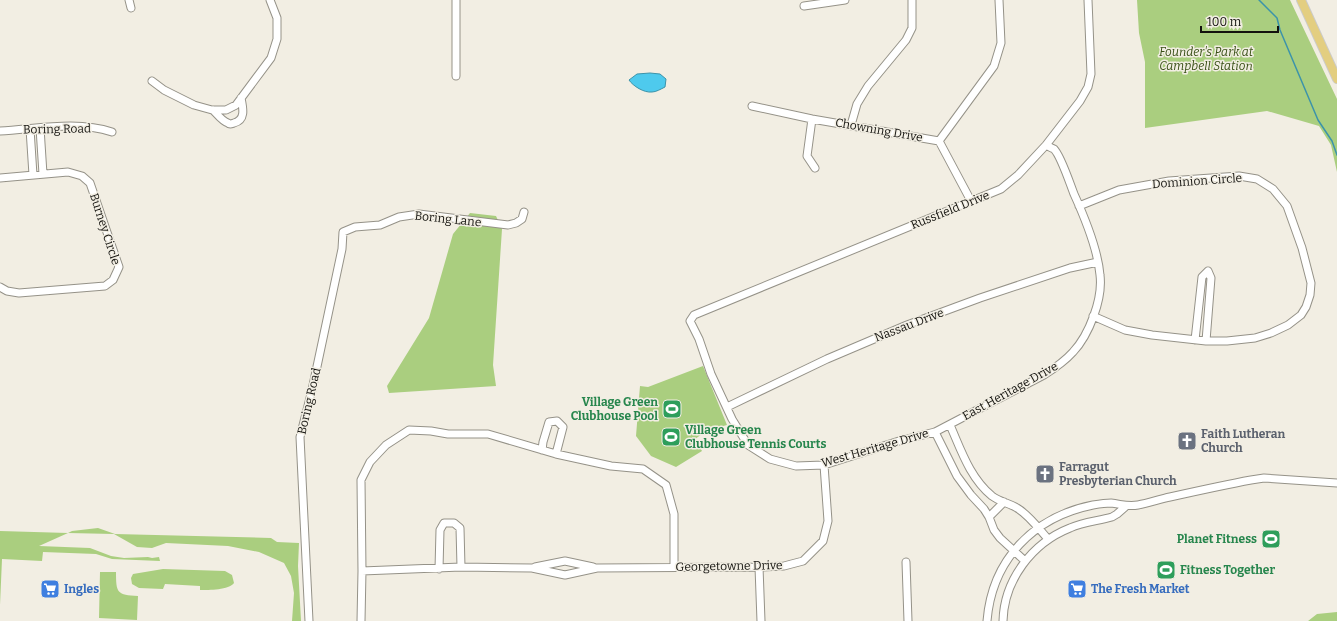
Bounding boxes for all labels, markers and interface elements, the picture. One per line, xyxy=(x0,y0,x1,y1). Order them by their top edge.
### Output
scale bar xyxy=(1201,8,1278,34)
text: 100 m xyxy=(1207,15,1242,29)
park label: Founder's Park at Campbell Station xyxy=(1159,45,1254,73)
street label: Chowning Drive xyxy=(834,115,924,145)
street label: Boring Road xyxy=(23,121,91,137)
street label: Dominion Circle xyxy=(1151,171,1243,191)
street label: Russfield Drive xyxy=(909,188,991,232)
street label: Burney Circle xyxy=(87,191,123,267)
street label: Boring Lane xyxy=(414,209,482,229)
street label: Nassau Drive xyxy=(872,305,946,345)
street label: East Heritage Drive xyxy=(960,359,1060,423)
street label: Boring Road xyxy=(295,366,323,436)
place label: Village Green Clubhouse Pool xyxy=(571,395,658,423)
sports icon: Village Green Clubhouse Pool xyxy=(661,398,683,420)
place label: Village Green Clubhouse Tennis Courts xyxy=(685,423,826,451)
sports icon: Village Green Clubhouse Tennis Courts xyxy=(660,426,682,448)
street label: West Heritage Drive xyxy=(820,426,930,470)
place label: Faith Lutheran Church xyxy=(1201,427,1285,455)
church icon: Faith Lutheran Church xyxy=(1176,430,1198,452)
place label: Farragut Presbyterian Church xyxy=(1059,460,1177,488)
church icon: Farragut Presbyterian Church xyxy=(1034,463,1056,485)
sports icon: Planet Fitness xyxy=(1260,528,1282,550)
place label: Planet Fitness xyxy=(1177,532,1257,546)
street label: Georgetowne Drive xyxy=(675,558,783,574)
sports icon: Fitness Together xyxy=(1155,559,1177,581)
place label: Fitness Together xyxy=(1180,563,1275,577)
supermarket icon: Ingles xyxy=(39,578,61,600)
supermarket icon: The Fresh Market xyxy=(1066,578,1088,600)
place label: Ingles xyxy=(64,582,99,596)
place label: The Fresh Market xyxy=(1091,582,1190,596)

